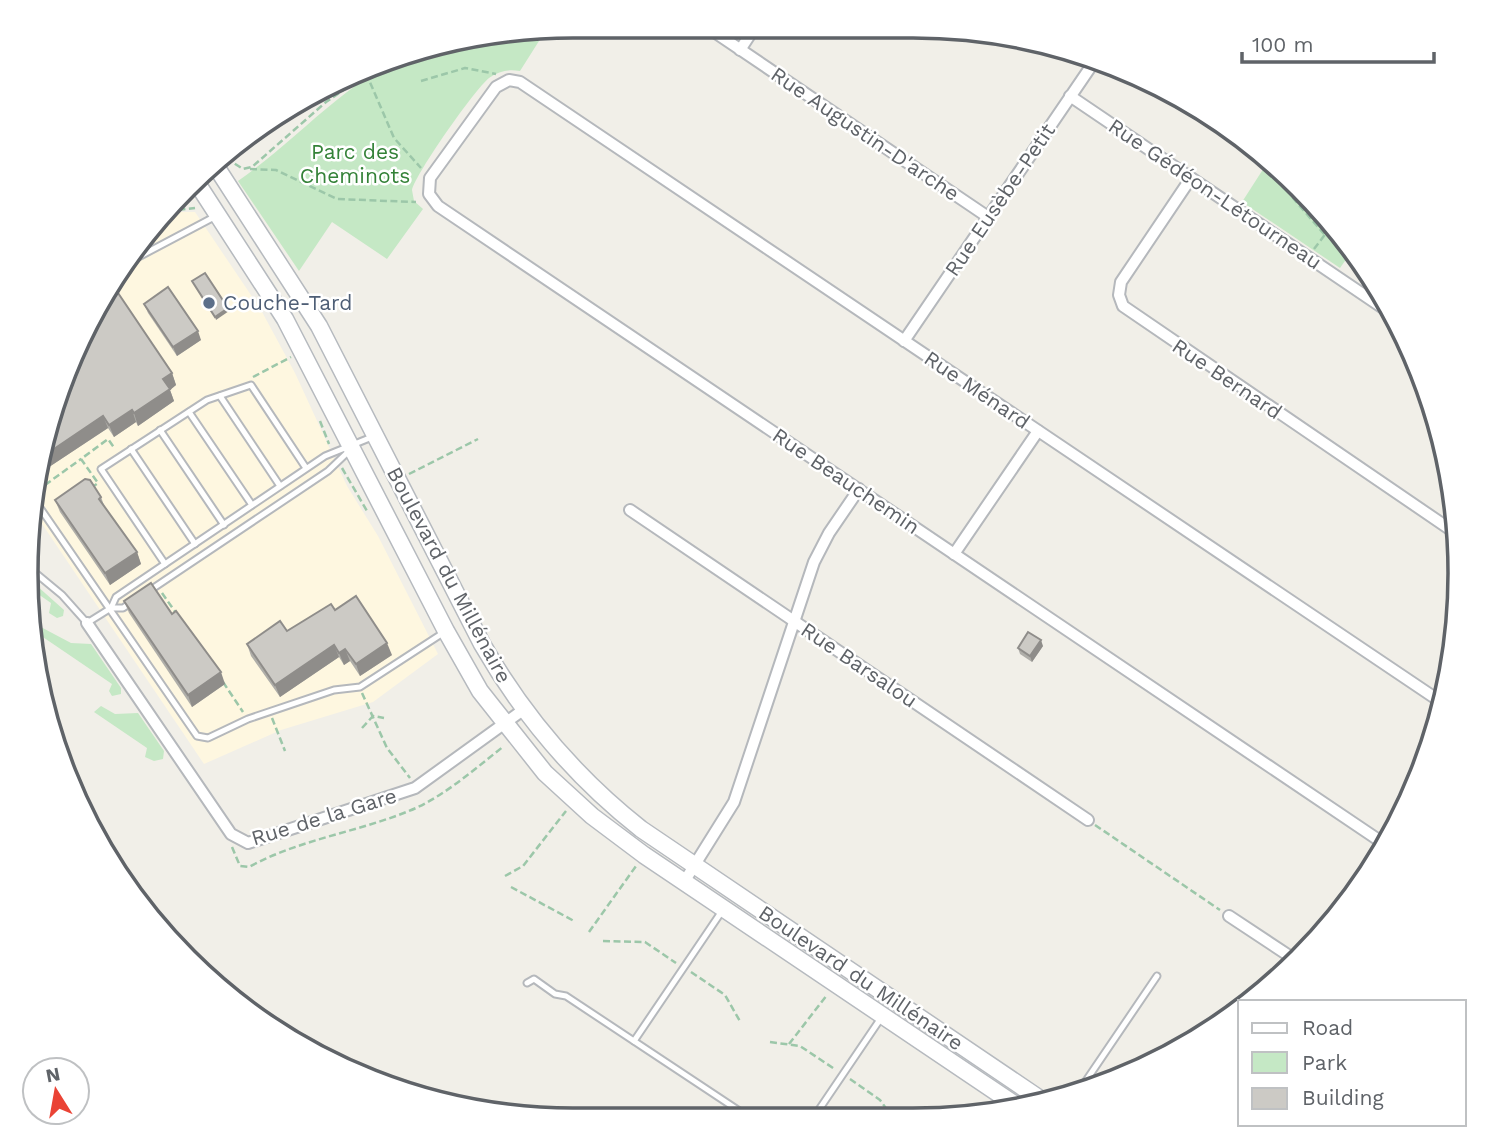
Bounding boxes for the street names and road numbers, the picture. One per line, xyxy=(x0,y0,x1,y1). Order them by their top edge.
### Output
street label: Rue Augustin-D'arche xyxy=(766,61,964,206)
street label: Rue Gédéon-Létourneau xyxy=(1104,113,1327,274)
street label: Rue Eusèbe-Petit xyxy=(939,118,1060,281)
street label: Rue Bernard xyxy=(1168,333,1287,424)
street label: Rue Ménard xyxy=(920,345,1035,434)
street label: Rue Beauchemin xyxy=(768,422,925,539)
street label: Boulevard du Millénaire xyxy=(382,462,517,687)
street label: Rue Barsalou xyxy=(796,617,922,713)
street label: Rue de la Gare xyxy=(248,783,400,851)
street label: Boulevard du Millénaire xyxy=(754,900,968,1055)

